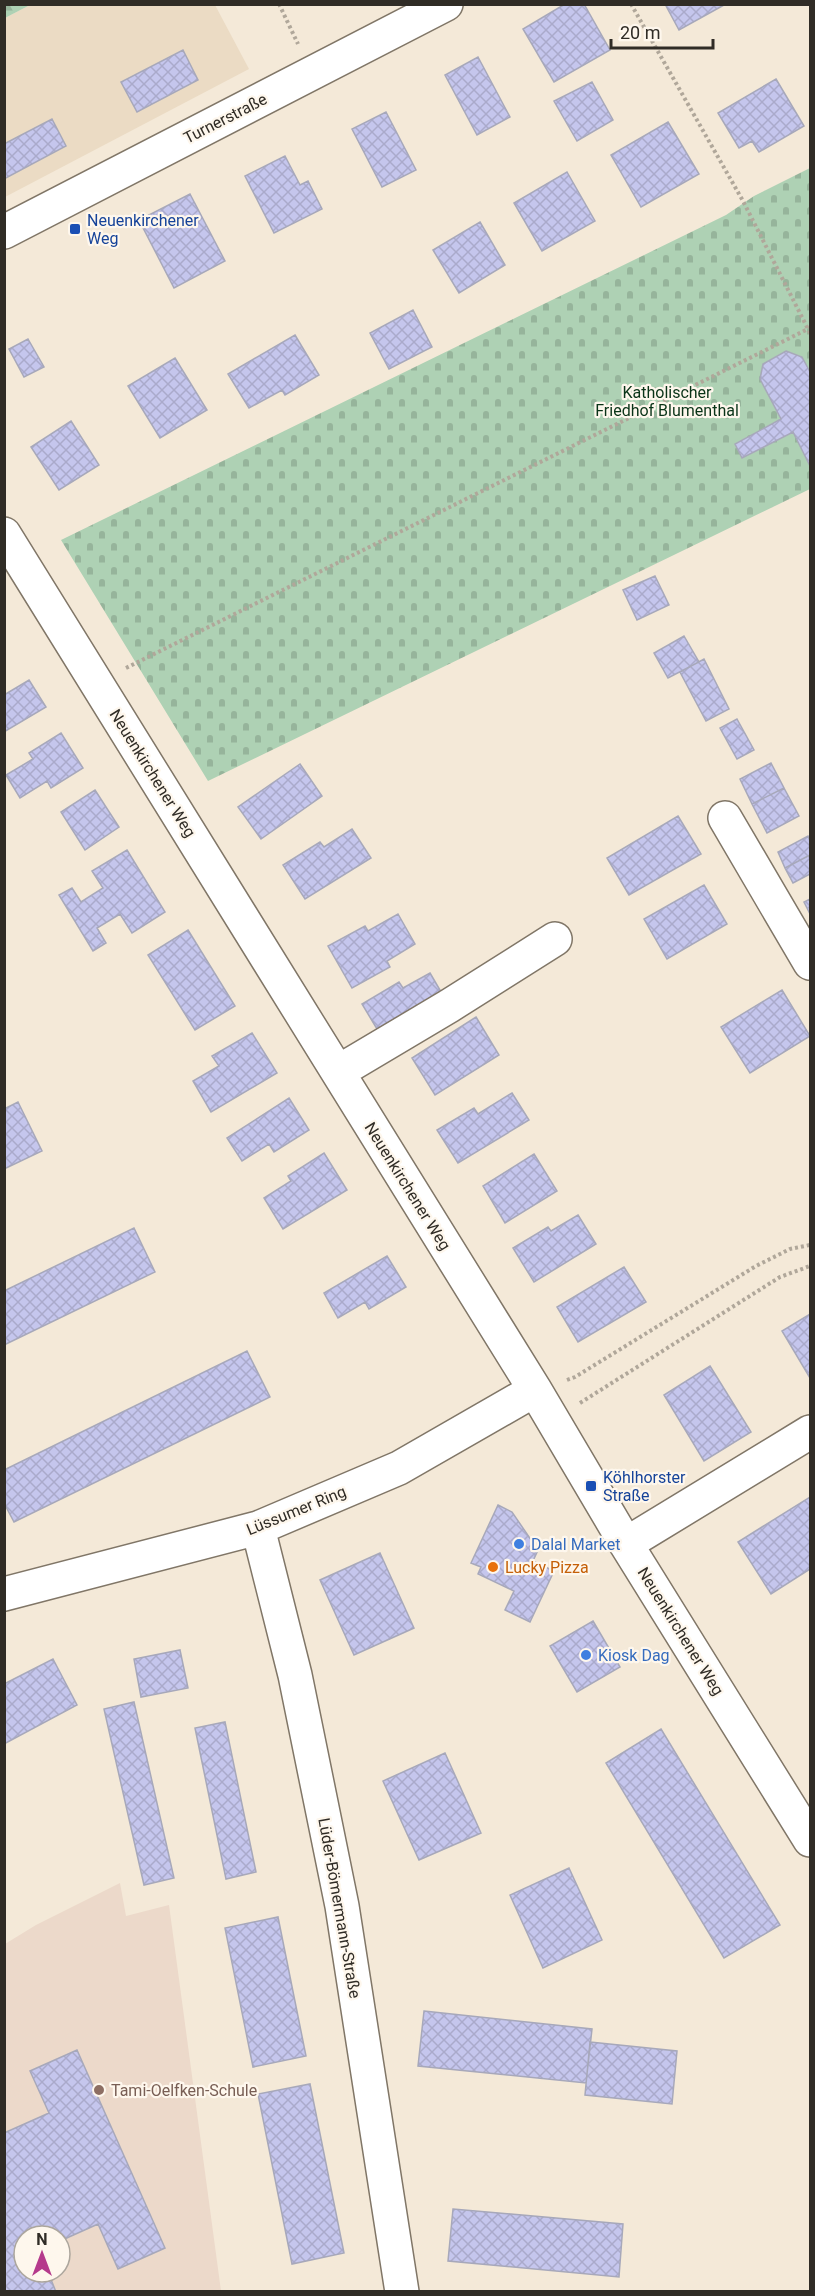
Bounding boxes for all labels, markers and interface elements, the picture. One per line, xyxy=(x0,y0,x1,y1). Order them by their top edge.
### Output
scale bar xyxy=(611,12,713,50)
text: 20 m xyxy=(620,22,660,43)
street label: Turnerstraße xyxy=(180,89,270,148)
place label: Neuenkirchener Weg xyxy=(87,211,199,248)
marker: Neuenkirchener Weg xyxy=(68,222,82,236)
park label: Katholischer Friedhof Blumenthal xyxy=(595,383,739,420)
street label: Neuenkirchener Weg xyxy=(106,706,200,841)
street label: Neuenkirchener Weg xyxy=(361,1119,455,1254)
place label: Köhlhorster Straße xyxy=(603,1468,686,1505)
marker: Köhlhorster Straße xyxy=(584,1479,598,1493)
street label: Lüssumer Ring xyxy=(244,1482,349,1539)
place label: Dalal Market xyxy=(531,1535,620,1554)
marker: Dalal Market xyxy=(512,1537,526,1551)
place label: Lucky Pizza xyxy=(505,1558,589,1577)
marker: Lucky Pizza xyxy=(486,1560,500,1574)
street label: Neuenkirchener Weg xyxy=(634,1564,728,1699)
place label: Kiosk Dag xyxy=(598,1646,670,1665)
marker: Kiosk Dag xyxy=(579,1648,593,1662)
street label: Lüder-Bömermann-Straße xyxy=(314,1816,365,2000)
place label: Tami-Oelfken-Schule xyxy=(111,2081,257,2100)
marker: Tami-Oelfken-Schule xyxy=(92,2083,106,2097)
north arrow xyxy=(12,2224,72,2284)
text: N xyxy=(36,2230,48,2249)

